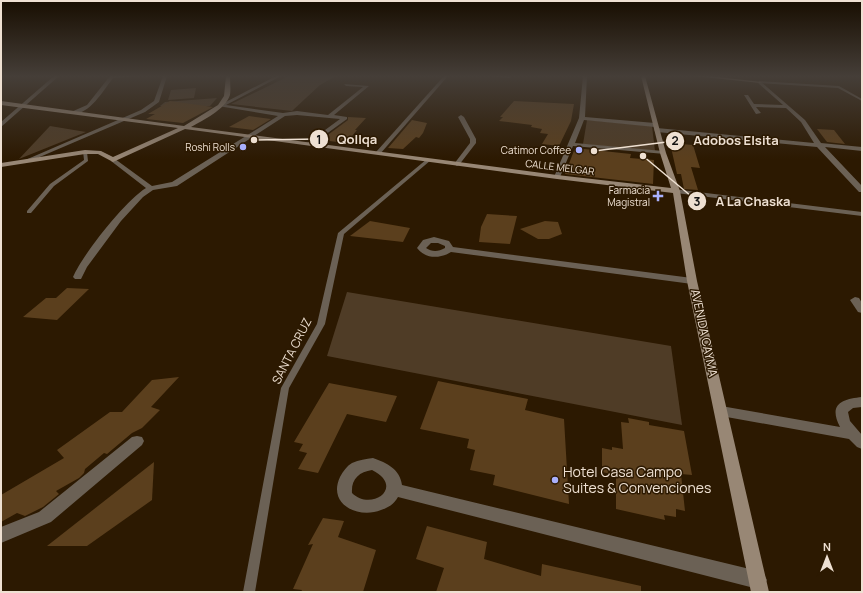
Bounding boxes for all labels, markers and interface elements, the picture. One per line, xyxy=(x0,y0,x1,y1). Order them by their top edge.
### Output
callout: Qollqa xyxy=(309,127,386,152)
callout: Adobos Elsita xyxy=(665,128,786,153)
text: Qollqa xyxy=(337,130,377,148)
text: 1 xyxy=(316,131,322,148)
text: Adobos Elsita xyxy=(693,131,779,149)
text: 2 xyxy=(671,132,679,149)
place label: Roshi Rolls xyxy=(185,140,235,154)
marker: Roshi Rolls xyxy=(238,142,248,152)
place label: Catimor Coffee xyxy=(501,143,571,157)
marker: Catimor Coffee xyxy=(574,145,584,155)
street label: CALLE MELGAR xyxy=(525,156,595,178)
place label: Farmacia Magistral xyxy=(607,183,650,209)
callout: A La Chaska xyxy=(687,189,798,214)
marker: Farmacia Magistral xyxy=(653,191,663,201)
text: A La Chaska xyxy=(715,192,791,210)
text: 3 xyxy=(694,193,701,210)
street label: AVENIDA CAYMA xyxy=(687,287,722,379)
street label: SANTA CRUZ xyxy=(268,315,315,387)
place label: Hotel Casa Campo Suites & Convenciones xyxy=(563,462,711,497)
marker: Hotel Casa Campo Suites & Convenciones xyxy=(550,475,560,485)
north arrow xyxy=(807,537,847,577)
text: N xyxy=(823,539,831,554)

